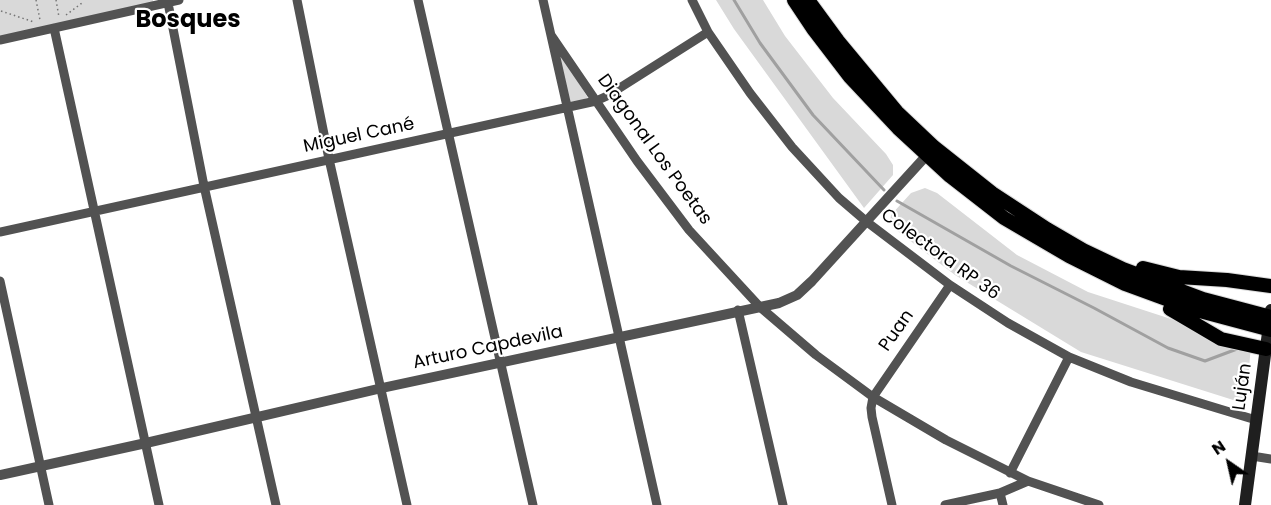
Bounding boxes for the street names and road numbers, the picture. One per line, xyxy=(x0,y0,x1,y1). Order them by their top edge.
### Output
street label: Diagonal Los Poetas xyxy=(592,71,716,229)
street label: Miguel Cané xyxy=(302,114,416,158)
street label: Colectora RP 36 xyxy=(876,205,1004,305)
street label: Puan xyxy=(875,306,919,356)
street label: Arturo Capdevila xyxy=(411,322,565,374)
street label: Luján xyxy=(1229,362,1257,412)

